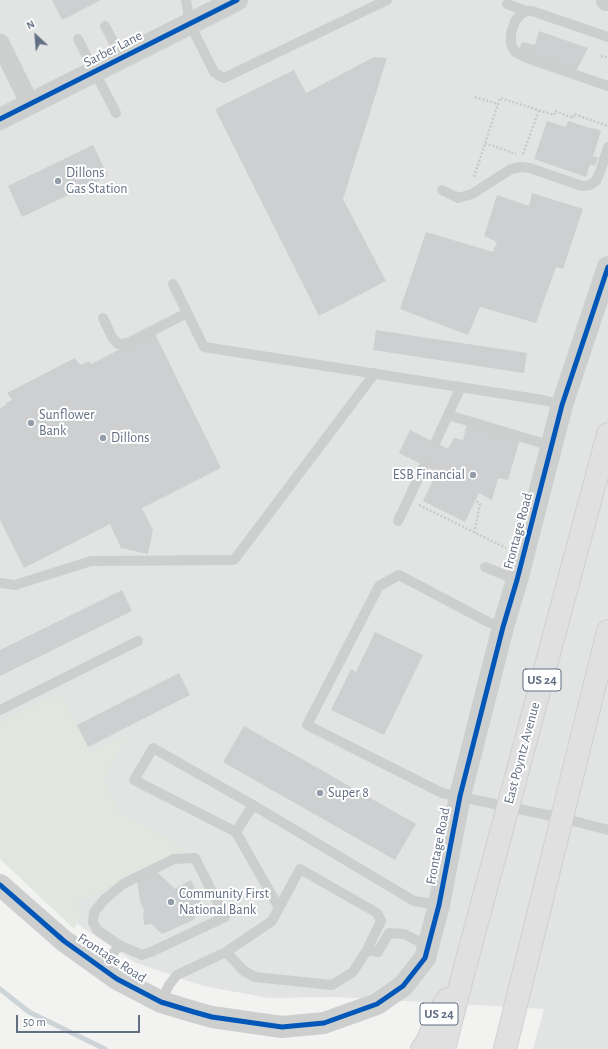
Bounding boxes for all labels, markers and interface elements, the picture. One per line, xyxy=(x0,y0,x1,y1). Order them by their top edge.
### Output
north arrow xyxy=(16,16,56,56)
text: N xyxy=(25,18,36,31)
street label: Sarber Lane xyxy=(81,27,145,71)
place label: Dillons Gas Station xyxy=(66,165,128,198)
marker: Dillons Gas Station xyxy=(53,176,63,186)
place label: Sunflower Bank xyxy=(39,407,95,440)
marker: Sunflower Bank xyxy=(26,418,36,428)
place label: Dillons xyxy=(111,430,149,446)
marker: Dillons xyxy=(98,433,108,443)
place label: ESB Financial xyxy=(393,467,465,483)
marker: ESB Financial xyxy=(468,470,478,480)
street label: Frontage Road xyxy=(500,491,536,571)
road number: US 24 xyxy=(523,669,561,691)
street label: East Poyntz Avenue xyxy=(500,700,544,806)
place label: Super 8 xyxy=(328,785,369,801)
marker: Super 8 xyxy=(315,788,325,798)
street label: Frontage Road xyxy=(422,806,454,886)
place label: Community First National Bank xyxy=(179,886,269,918)
marker: Community First National Bank xyxy=(166,897,176,907)
street label: Frontage Road xyxy=(75,930,149,986)
road number: US 24 xyxy=(420,1003,458,1025)
scale bar xyxy=(18,1007,142,1033)
text: 50 m xyxy=(23,1016,46,1028)

